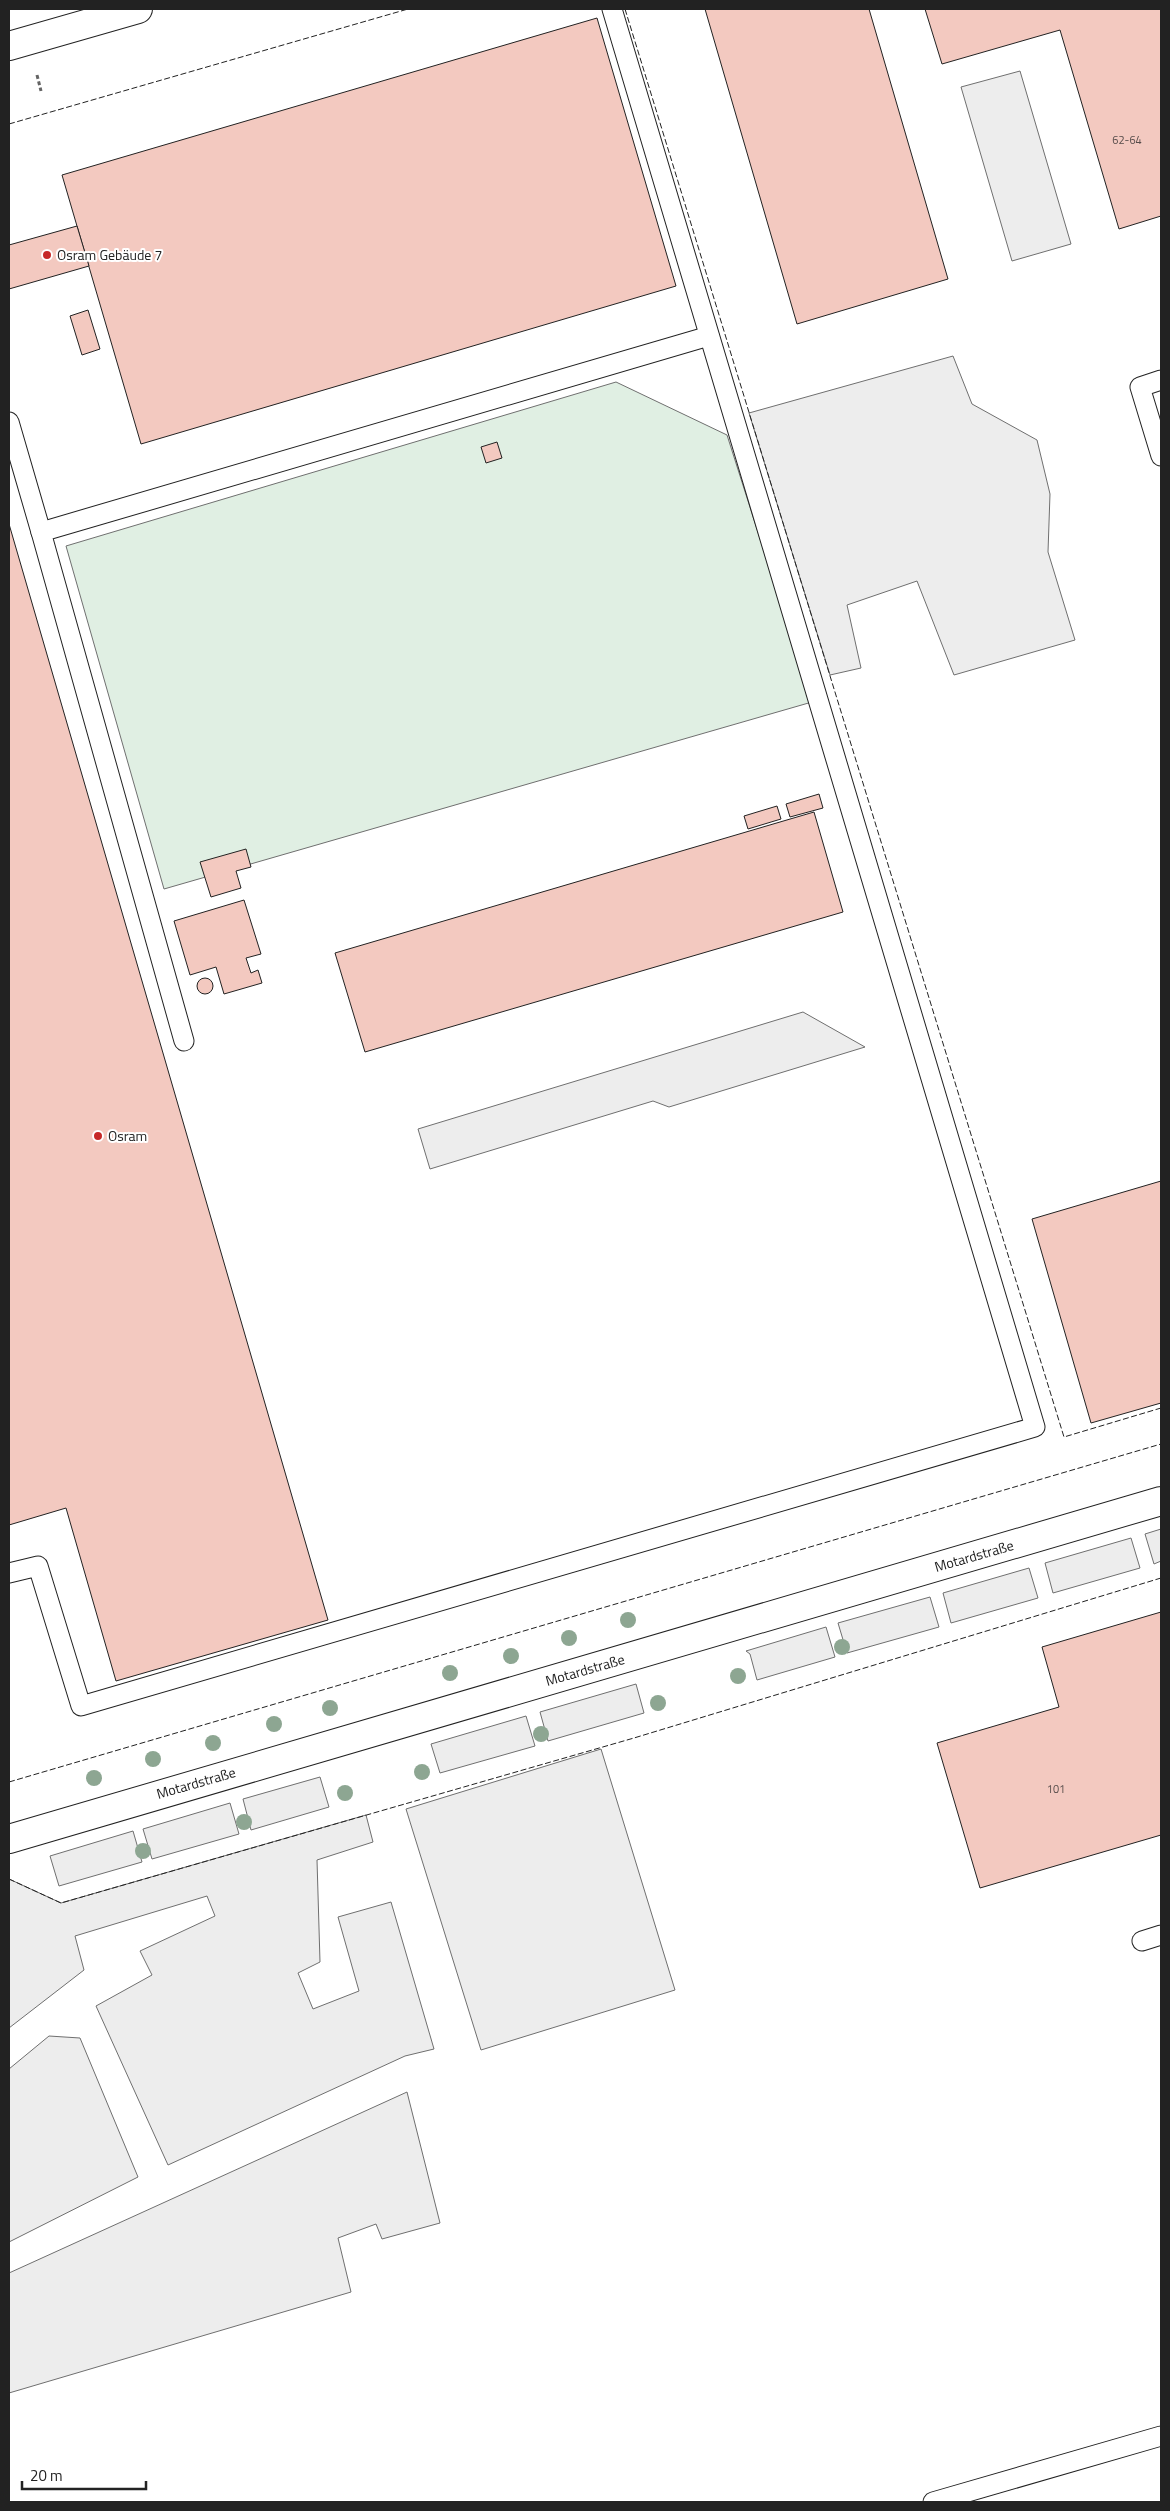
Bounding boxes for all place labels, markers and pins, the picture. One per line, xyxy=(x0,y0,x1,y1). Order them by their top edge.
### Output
place label: Osram Gebäude 7 xyxy=(57,244,162,265)
marker: Osram Gebäude 7 xyxy=(41,249,53,261)
place label: Osram xyxy=(108,1125,147,1146)
marker: Osram xyxy=(92,1130,104,1142)

